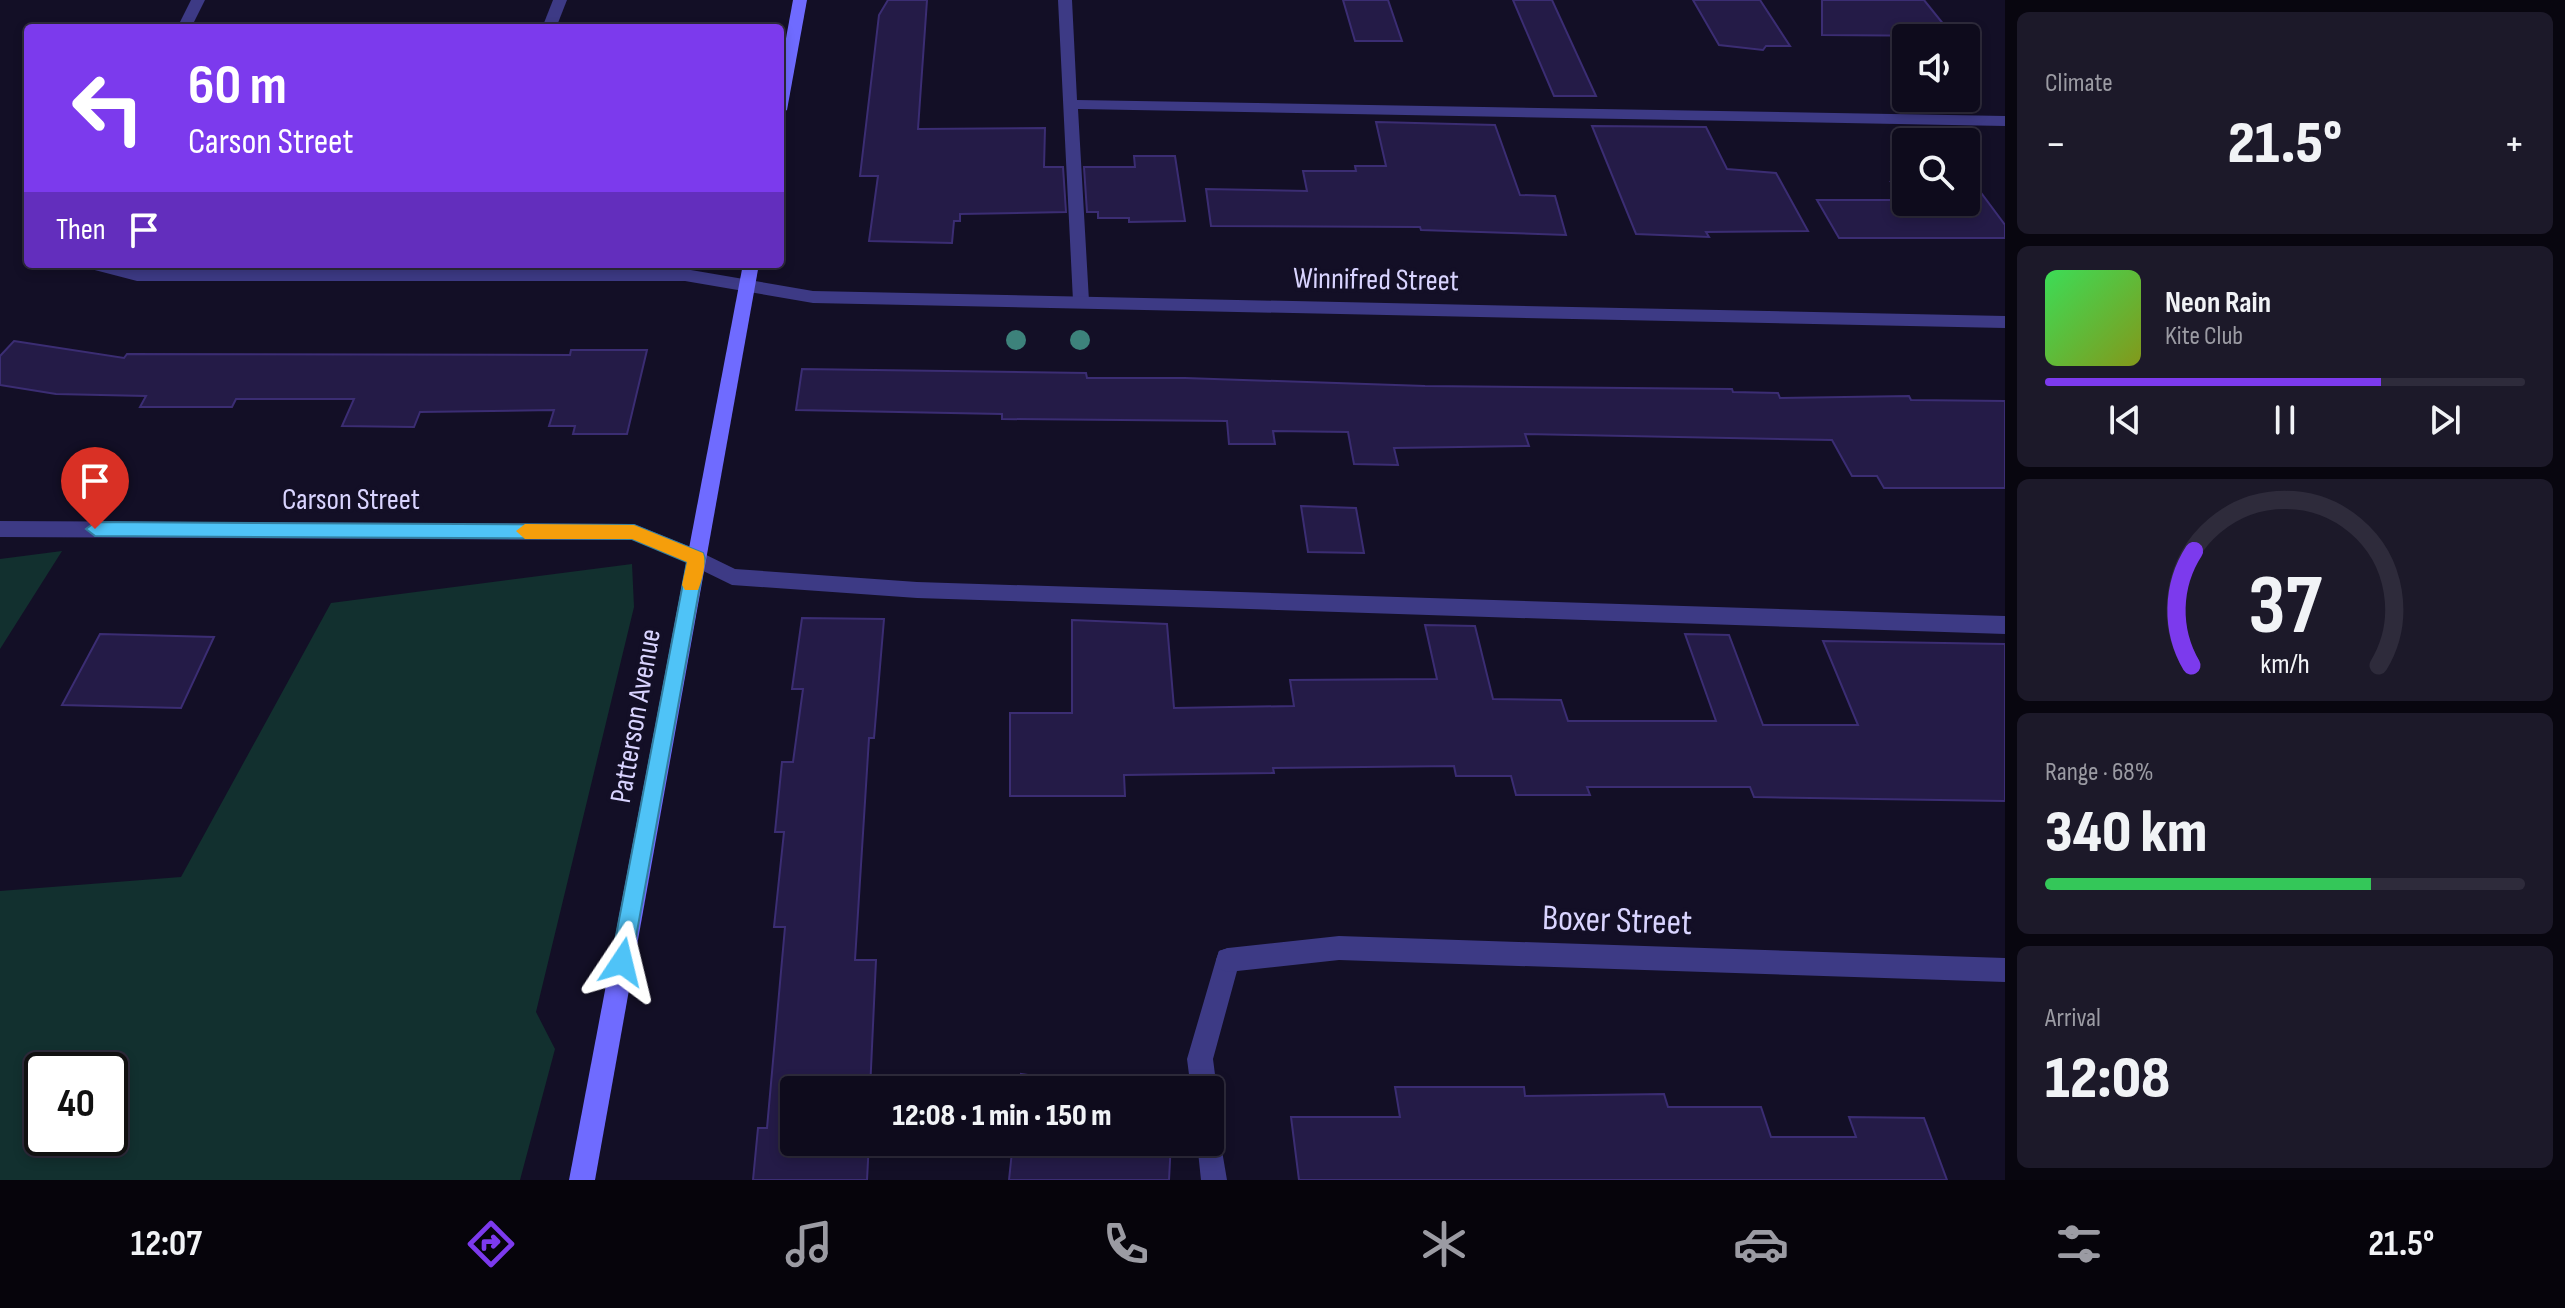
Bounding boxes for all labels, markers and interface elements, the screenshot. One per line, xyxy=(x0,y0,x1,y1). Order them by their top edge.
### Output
map controls xyxy=(1892,24,1980,216)
button: sound xyxy=(1892,24,1980,112)
text: 60 m xyxy=(188,53,287,120)
icon: left xyxy=(56,56,160,160)
text: Climate xyxy=(2045,68,2113,99)
text: 21.5° xyxy=(2228,108,2342,180)
text: − xyxy=(2045,118,2067,171)
text: + xyxy=(2503,118,2525,171)
text: Carson Street xyxy=(188,121,353,164)
button: search xyxy=(1892,128,1980,216)
icon: arrive xyxy=(122,208,166,252)
text: Then xyxy=(56,212,106,248)
street label: Winnifred Street xyxy=(1293,261,1459,299)
text: Neon Rain xyxy=(2165,285,2271,321)
text: Kite Club xyxy=(2165,321,2243,352)
icon: previous xyxy=(2103,398,2147,442)
icon: pause xyxy=(2263,398,2307,442)
icon: next xyxy=(2423,398,2467,442)
pin xyxy=(61,447,129,529)
icon: arrive xyxy=(73,459,117,503)
street label: Carson Street xyxy=(282,482,420,518)
text: 37 xyxy=(2248,557,2322,657)
street label: Patterson Avenue xyxy=(603,626,669,806)
text: km/h xyxy=(2260,647,2310,682)
text: Range · 68% xyxy=(2045,757,2154,788)
text: 340 km xyxy=(2045,797,2207,869)
street label: Boxer Street xyxy=(1541,897,1693,945)
position arrow xyxy=(580,920,664,1004)
text: Arrival xyxy=(2045,1003,2101,1034)
text: 12:08 xyxy=(2045,1043,2170,1115)
speed limit sign: 40 xyxy=(24,1052,128,1156)
text: 12:08 · 1 min · 150 m xyxy=(892,1098,1112,1134)
icon: directions xyxy=(463,1216,519,1272)
icon: music xyxy=(781,1216,837,1272)
icon: phone xyxy=(1098,1216,1154,1272)
icon: climate xyxy=(1416,1216,1472,1272)
icon: car xyxy=(1733,1216,1789,1272)
icon: filters xyxy=(2051,1216,2107,1272)
text: 12:07 xyxy=(131,1223,202,1266)
text: 21.5° xyxy=(2368,1223,2434,1266)

